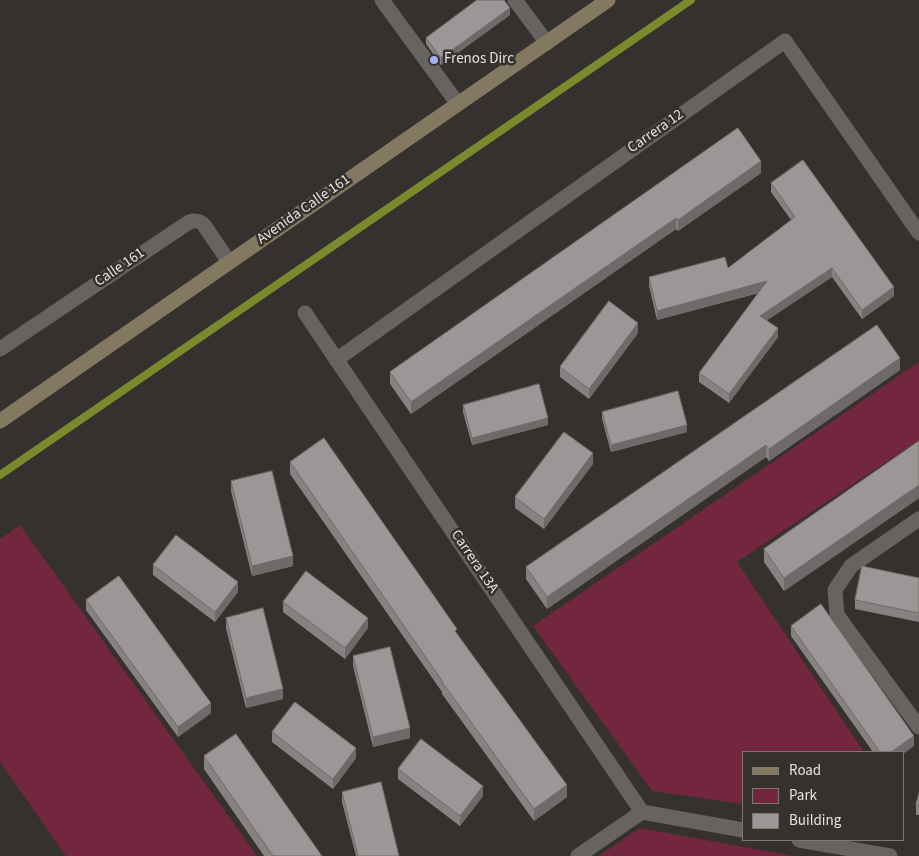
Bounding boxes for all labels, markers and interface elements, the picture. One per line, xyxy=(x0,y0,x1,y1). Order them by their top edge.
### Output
place label: Frenos Dirc xyxy=(444,51,514,69)
marker: Frenos Dirc xyxy=(428,54,440,66)
street label: Carrera 12 xyxy=(625,106,687,158)
street label: Avenida Calle 161 xyxy=(254,171,354,249)
street label: Calle 161 xyxy=(92,245,148,291)
street label: Carrera 13A xyxy=(446,527,502,597)
legend xyxy=(742,751,904,841)
text: Road xyxy=(789,760,821,781)
text: Park xyxy=(789,785,817,806)
text: Building xyxy=(789,810,841,831)

